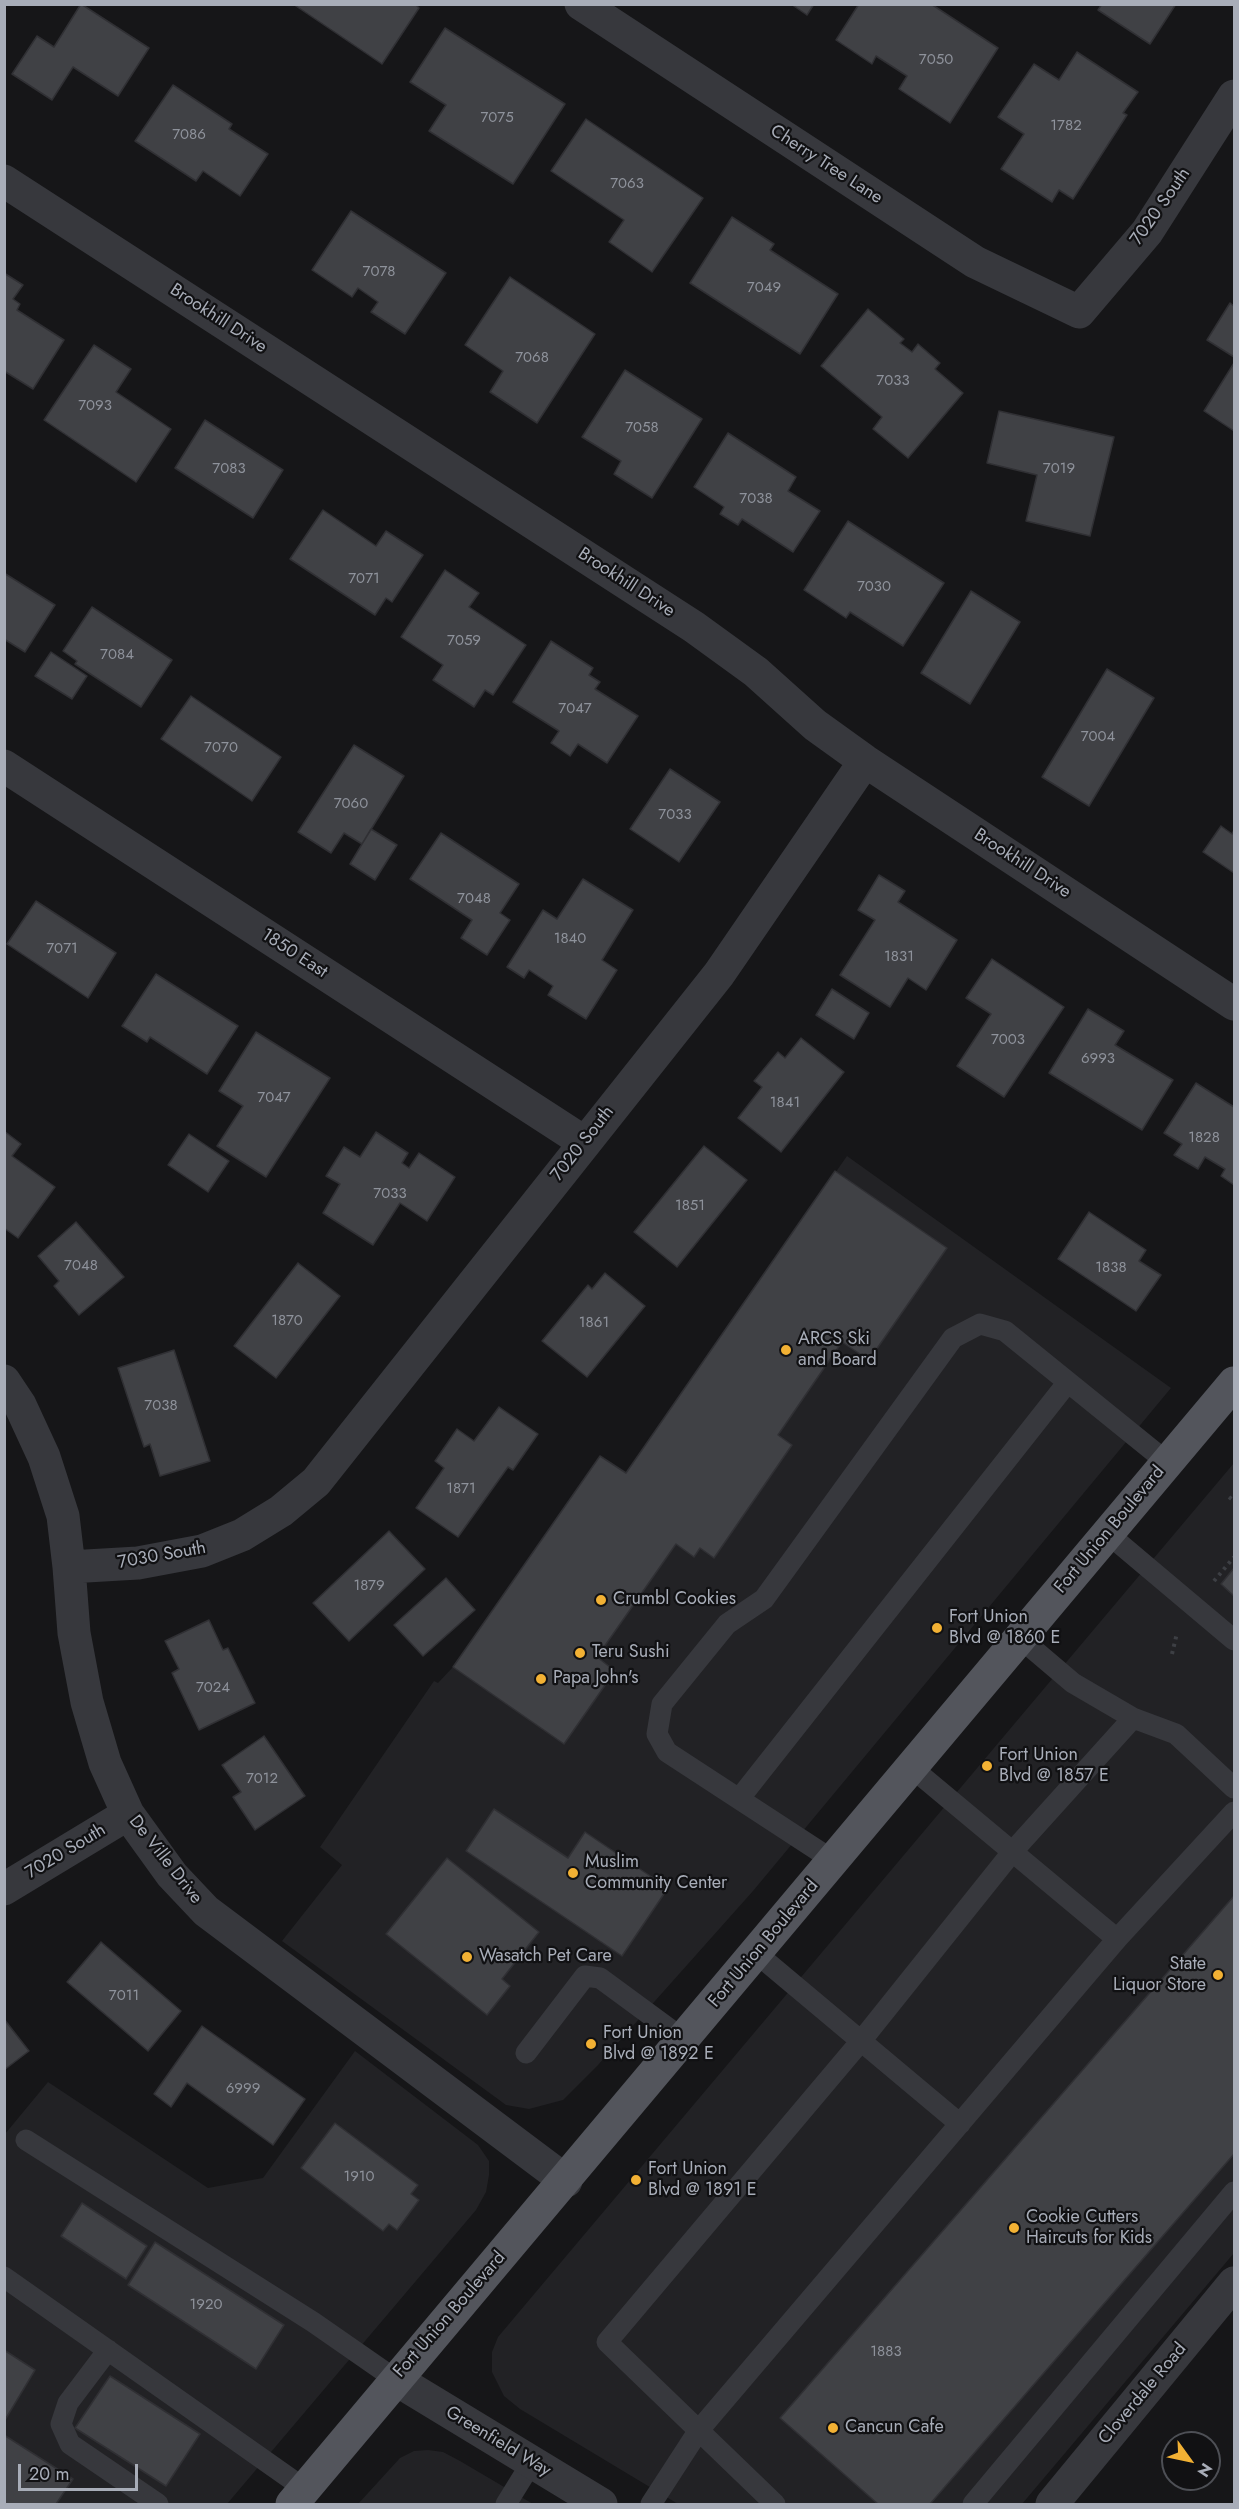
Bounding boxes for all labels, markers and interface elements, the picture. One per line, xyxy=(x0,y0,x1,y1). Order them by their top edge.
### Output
house number: 7050 xyxy=(919,51,953,69)
house number: 7075 xyxy=(480,109,514,127)
house number: 1782 xyxy=(1050,117,1082,135)
street label: Cherry Tree Lane xyxy=(766,121,886,209)
house number: 7086 xyxy=(172,126,206,144)
street label: 7020 South xyxy=(1126,164,1196,250)
house number: 7063 xyxy=(610,175,644,193)
house number: 7078 xyxy=(363,263,395,281)
house number: 7049 xyxy=(747,279,781,297)
street label: Brookhill Drive xyxy=(165,280,271,358)
house number: 7068 xyxy=(515,349,549,367)
house number: 7033 xyxy=(876,372,910,390)
house number: 7093 xyxy=(78,397,112,415)
house number: 7058 xyxy=(625,419,659,437)
house number: 7083 xyxy=(212,460,246,478)
house number: 7019 xyxy=(1043,460,1075,478)
house number: 7038 xyxy=(739,490,773,508)
street label: Brookhill Drive xyxy=(573,544,679,622)
house number: 7071 xyxy=(348,570,380,588)
house number: 7030 xyxy=(857,578,891,596)
house number: 7059 xyxy=(447,632,481,650)
house number: 7084 xyxy=(100,646,134,664)
house number: 7047 xyxy=(558,700,592,718)
house number: 7004 xyxy=(1081,728,1115,746)
house number: 7070 xyxy=(204,739,238,757)
house number: 7060 xyxy=(334,795,368,813)
house number: 7033 xyxy=(658,806,692,824)
street label: Brookhill Drive xyxy=(969,825,1075,903)
house number: 7048 xyxy=(457,890,491,908)
street label: 1850 East xyxy=(257,925,331,983)
house number: 1840 xyxy=(554,930,586,948)
house number: 7071 xyxy=(46,940,78,958)
house number: 1831 xyxy=(884,948,914,966)
house number: 7003 xyxy=(991,1031,1025,1049)
house number: 6993 xyxy=(1081,1050,1115,1068)
house number: 7047 xyxy=(257,1089,291,1107)
house number: 1841 xyxy=(770,1094,800,1112)
street label: 7020 South xyxy=(547,1102,619,1186)
house number: 1828 xyxy=(1188,1129,1220,1147)
house number: 7033 xyxy=(373,1185,407,1203)
house number: 1851 xyxy=(675,1197,705,1215)
house number: 7048 xyxy=(64,1257,98,1275)
house number: 1838 xyxy=(1095,1259,1127,1277)
house number: 1870 xyxy=(271,1312,303,1330)
house number: 1861 xyxy=(579,1314,609,1332)
place label: ARCS Ski and Board xyxy=(798,1329,877,1372)
marker: ARCS Ski and Board xyxy=(779,1343,793,1357)
house number: 7038 xyxy=(144,1397,178,1415)
street label: Fort Union Boulevard xyxy=(1050,1462,1170,1598)
house number: 1871 xyxy=(446,1480,476,1498)
street label: 7030 South xyxy=(116,1538,208,1574)
house number: 1879 xyxy=(353,1577,385,1595)
place label: Crumbl Cookies xyxy=(613,1589,736,1611)
marker: Crumbl Cookies xyxy=(594,1593,608,1607)
place label: Fort Union Blvd @ 1860 E xyxy=(949,1607,1060,1650)
marker: Fort Union Blvd @ 1860 E xyxy=(930,1621,944,1635)
place label: Teru Sushi xyxy=(592,1642,670,1664)
marker: Teru Sushi xyxy=(573,1646,587,1660)
place label: Papa John's xyxy=(553,1668,638,1690)
marker: Papa John's xyxy=(534,1672,548,1686)
house number: 7024 xyxy=(196,1679,230,1697)
place label: Fort Union Blvd @ 1857 E xyxy=(999,1745,1109,1788)
marker: Fort Union Blvd @ 1857 E xyxy=(980,1759,994,1773)
house number: 7012 xyxy=(246,1770,278,1788)
street label: De Ville Drive xyxy=(124,1811,206,1909)
street label: 7020 South xyxy=(22,1820,110,1884)
place label: Muslim Community Center xyxy=(585,1852,727,1894)
marker: Muslim Community Center xyxy=(566,1866,580,1880)
street label: Fort Union Boulevard xyxy=(704,1876,824,2012)
place label: Wasatch Pet Care xyxy=(479,1946,612,1968)
marker: Wasatch Pet Care xyxy=(460,1950,474,1964)
place label: State Liquor Store xyxy=(1113,1954,1206,1996)
marker: State Liquor Store xyxy=(1211,1968,1225,1982)
house number: 7011 xyxy=(109,1987,139,2005)
place label: Fort Union Blvd @ 1892 E xyxy=(603,2023,714,2066)
marker: Fort Union Blvd @ 1892 E xyxy=(584,2037,598,2051)
house number: 6999 xyxy=(226,2080,260,2098)
place label: Fort Union Blvd @ 1891 E xyxy=(648,2159,757,2202)
house number: 1910 xyxy=(343,2168,375,2186)
marker: Fort Union Blvd @ 1891 E xyxy=(629,2173,643,2187)
place label: Cookie Cutters Haircuts for Kids xyxy=(1026,2207,1152,2250)
marker: Cookie Cutters Haircuts for Kids xyxy=(1007,2221,1021,2235)
street label: Fort Union Boulevard xyxy=(389,2248,511,2382)
house number: 1920 xyxy=(190,2296,222,2314)
street label: Cloverdale Road xyxy=(1094,2339,1192,2449)
house number: 1883 xyxy=(870,2343,902,2361)
street label: Greenfield Way xyxy=(441,2402,555,2482)
place label: Cancun Cafe xyxy=(845,2417,944,2439)
marker: Cancun Cafe xyxy=(826,2421,840,2435)
north arrow xyxy=(1161,2431,1221,2491)
scale bar xyxy=(21,2452,141,2490)
text: N xyxy=(1192,2458,1218,2482)
text: 20 m xyxy=(29,2461,69,2487)

